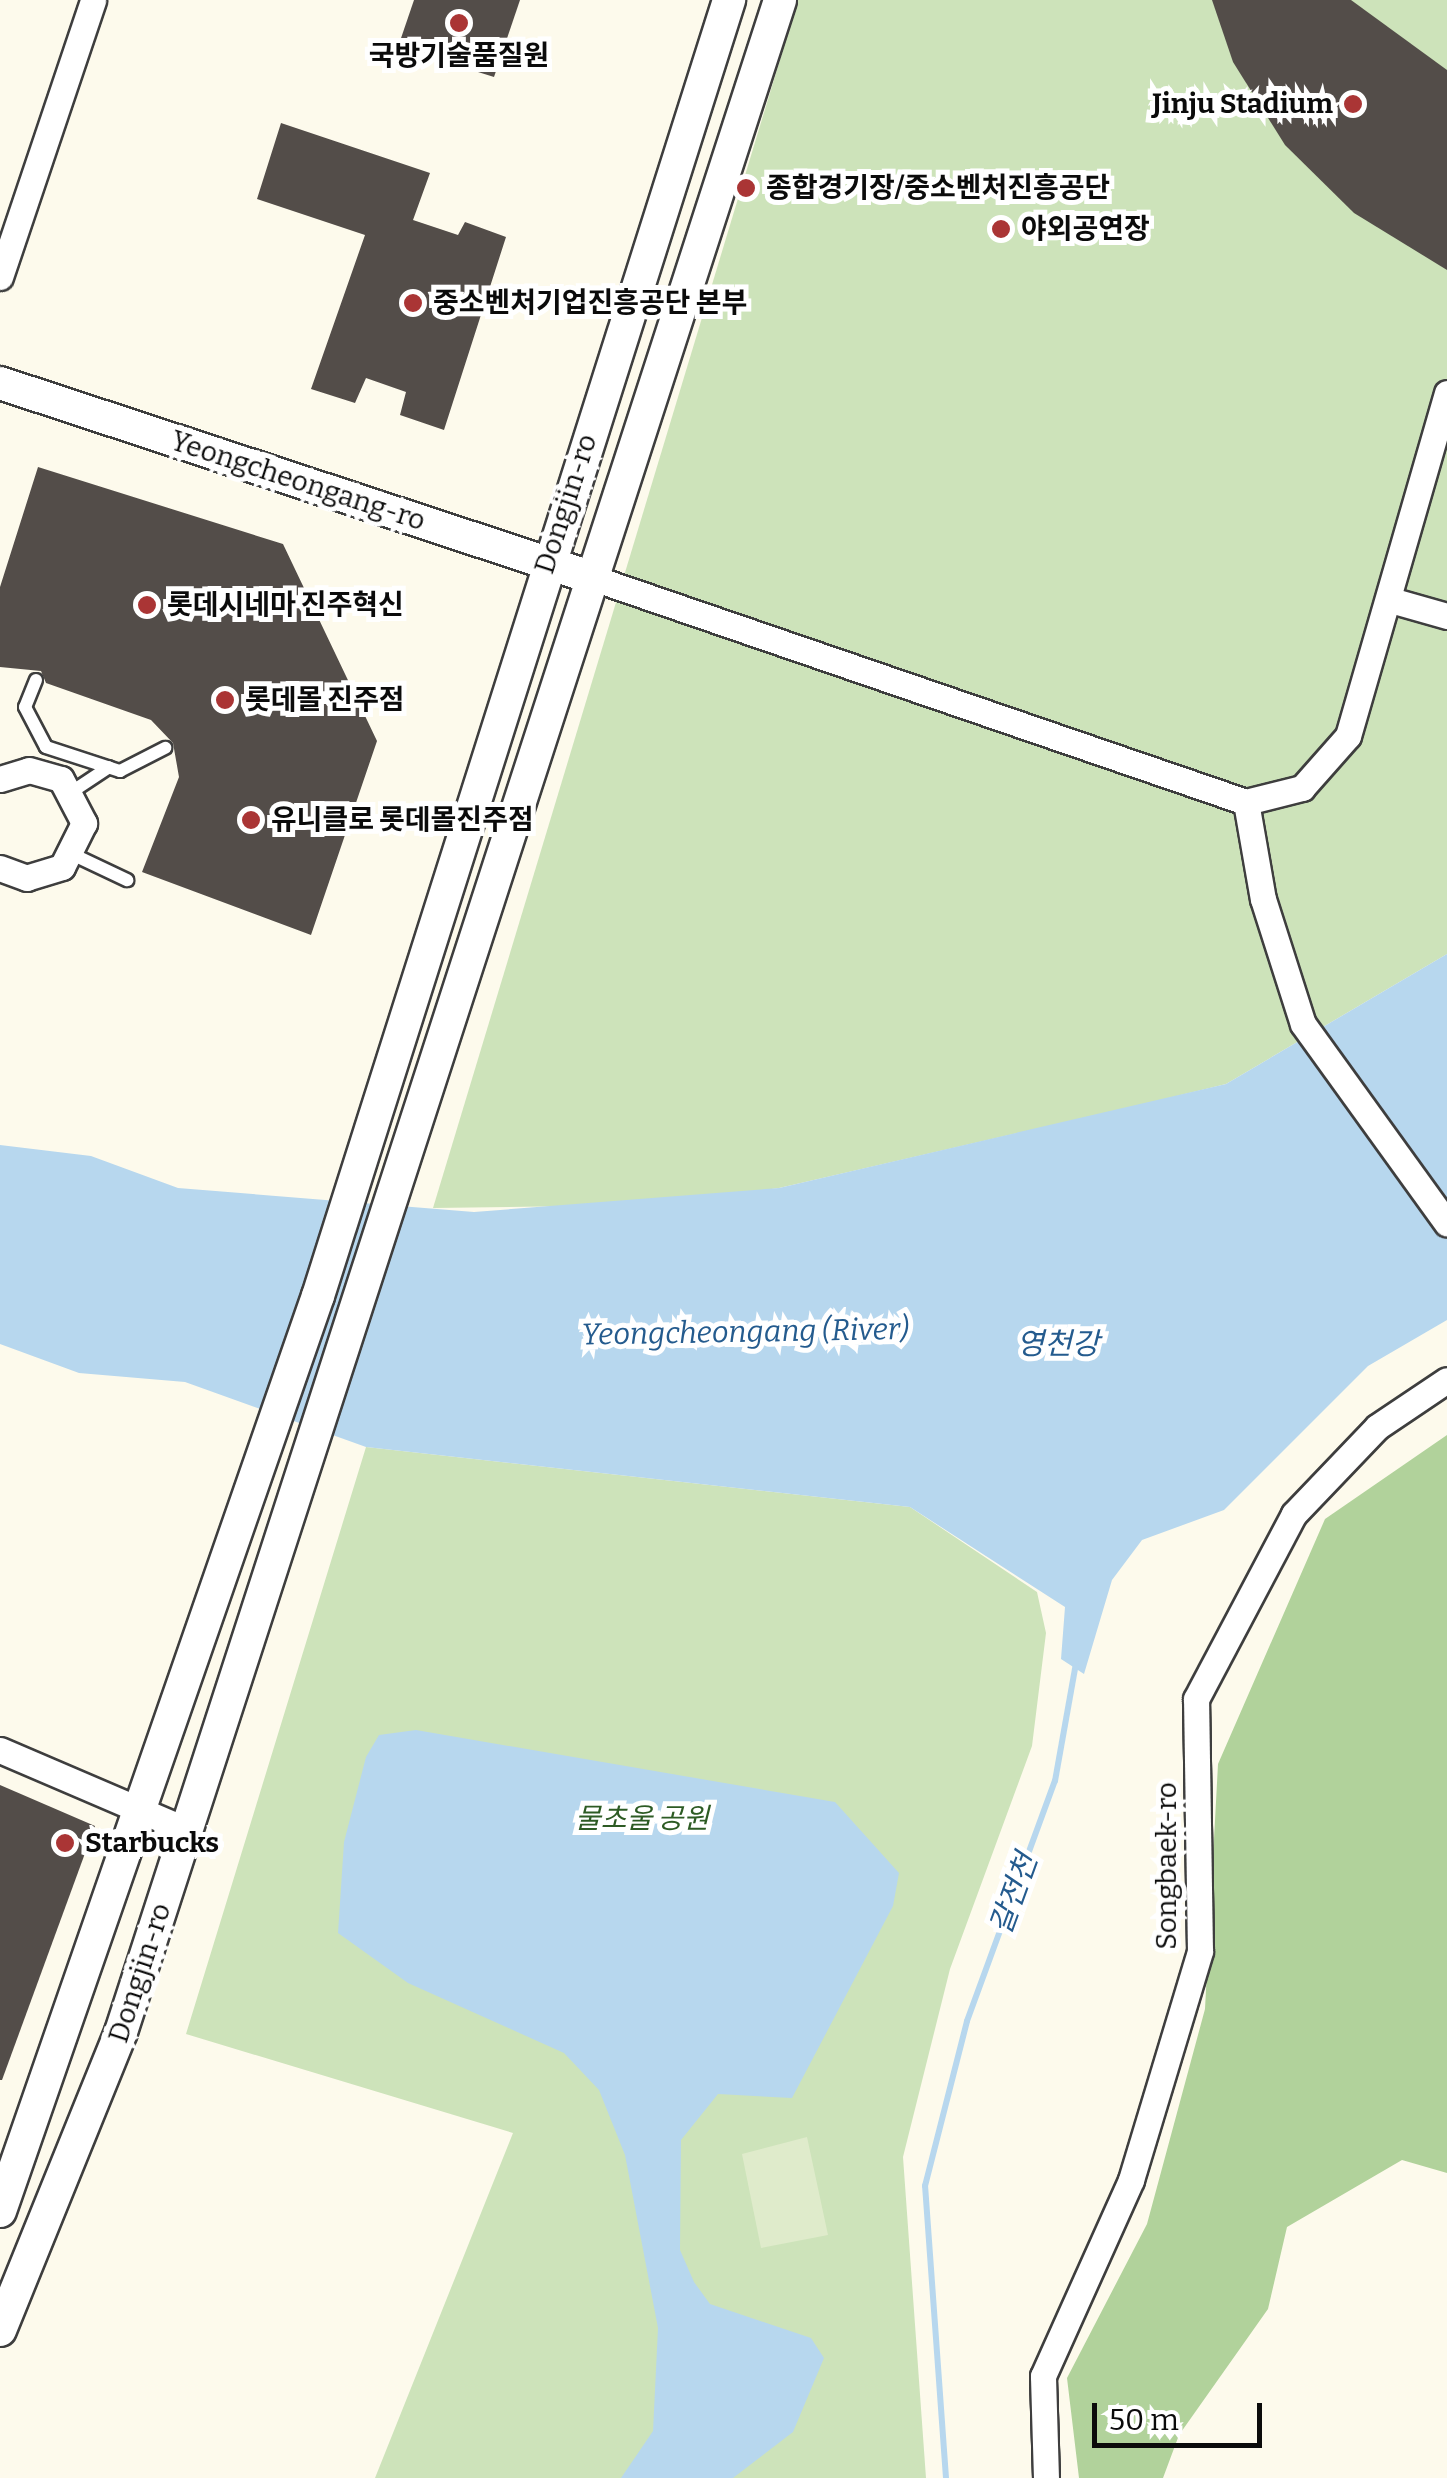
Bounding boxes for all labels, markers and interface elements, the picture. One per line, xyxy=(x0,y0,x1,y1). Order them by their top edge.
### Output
marker: 국방기술품질원 xyxy=(448,12,470,34)
place label: 국방기술품질원 xyxy=(369,39,549,73)
place label: Jinju Stadium xyxy=(1152,87,1333,121)
marker: Jinju Stadium xyxy=(1342,93,1364,115)
place label: 종합경기장/중소벤처진흥공단 xyxy=(766,171,1110,205)
marker: 종합경기장/중소벤처진흥공단 xyxy=(735,177,757,199)
place label: 야외공연장 xyxy=(1021,212,1150,246)
marker: 야외공연장 xyxy=(990,218,1012,240)
place label: 중소벤처기업진흥공단 본부 xyxy=(433,286,747,320)
marker: 중소벤처기업진흥공단 본부 xyxy=(402,292,424,314)
street label: Yeongcheongang-ro xyxy=(167,424,429,538)
street label: Dongjin-ro xyxy=(528,430,604,578)
place label: 롯데시네마 진주혁신 xyxy=(167,588,404,622)
marker: 롯데시네마 진주혁신 xyxy=(136,594,158,616)
place label: 롯데몰 진주점 xyxy=(245,683,405,717)
marker: 롯데몰 진주점 xyxy=(214,689,236,711)
place label: 유니클로 롯데몰진주점 xyxy=(271,803,534,837)
marker: 유니클로 롯데몰진주점 xyxy=(240,809,262,831)
water label: Yeongcheongang (River) xyxy=(581,1311,909,1353)
water label: 영천강 xyxy=(1017,1326,1099,1362)
street label: Songbaek-ro xyxy=(1150,1782,1184,1950)
park label: 물초울 공원 xyxy=(575,1802,709,1836)
place label: Starbucks xyxy=(85,1826,219,1860)
marker: Starbucks xyxy=(54,1832,76,1854)
water label: 갈전천 xyxy=(983,1849,1045,1939)
street label: Dongjin-ro xyxy=(102,1899,178,2047)
scale bar xyxy=(1097,2383,1267,2445)
text: 50 m xyxy=(1109,2402,1179,2438)

